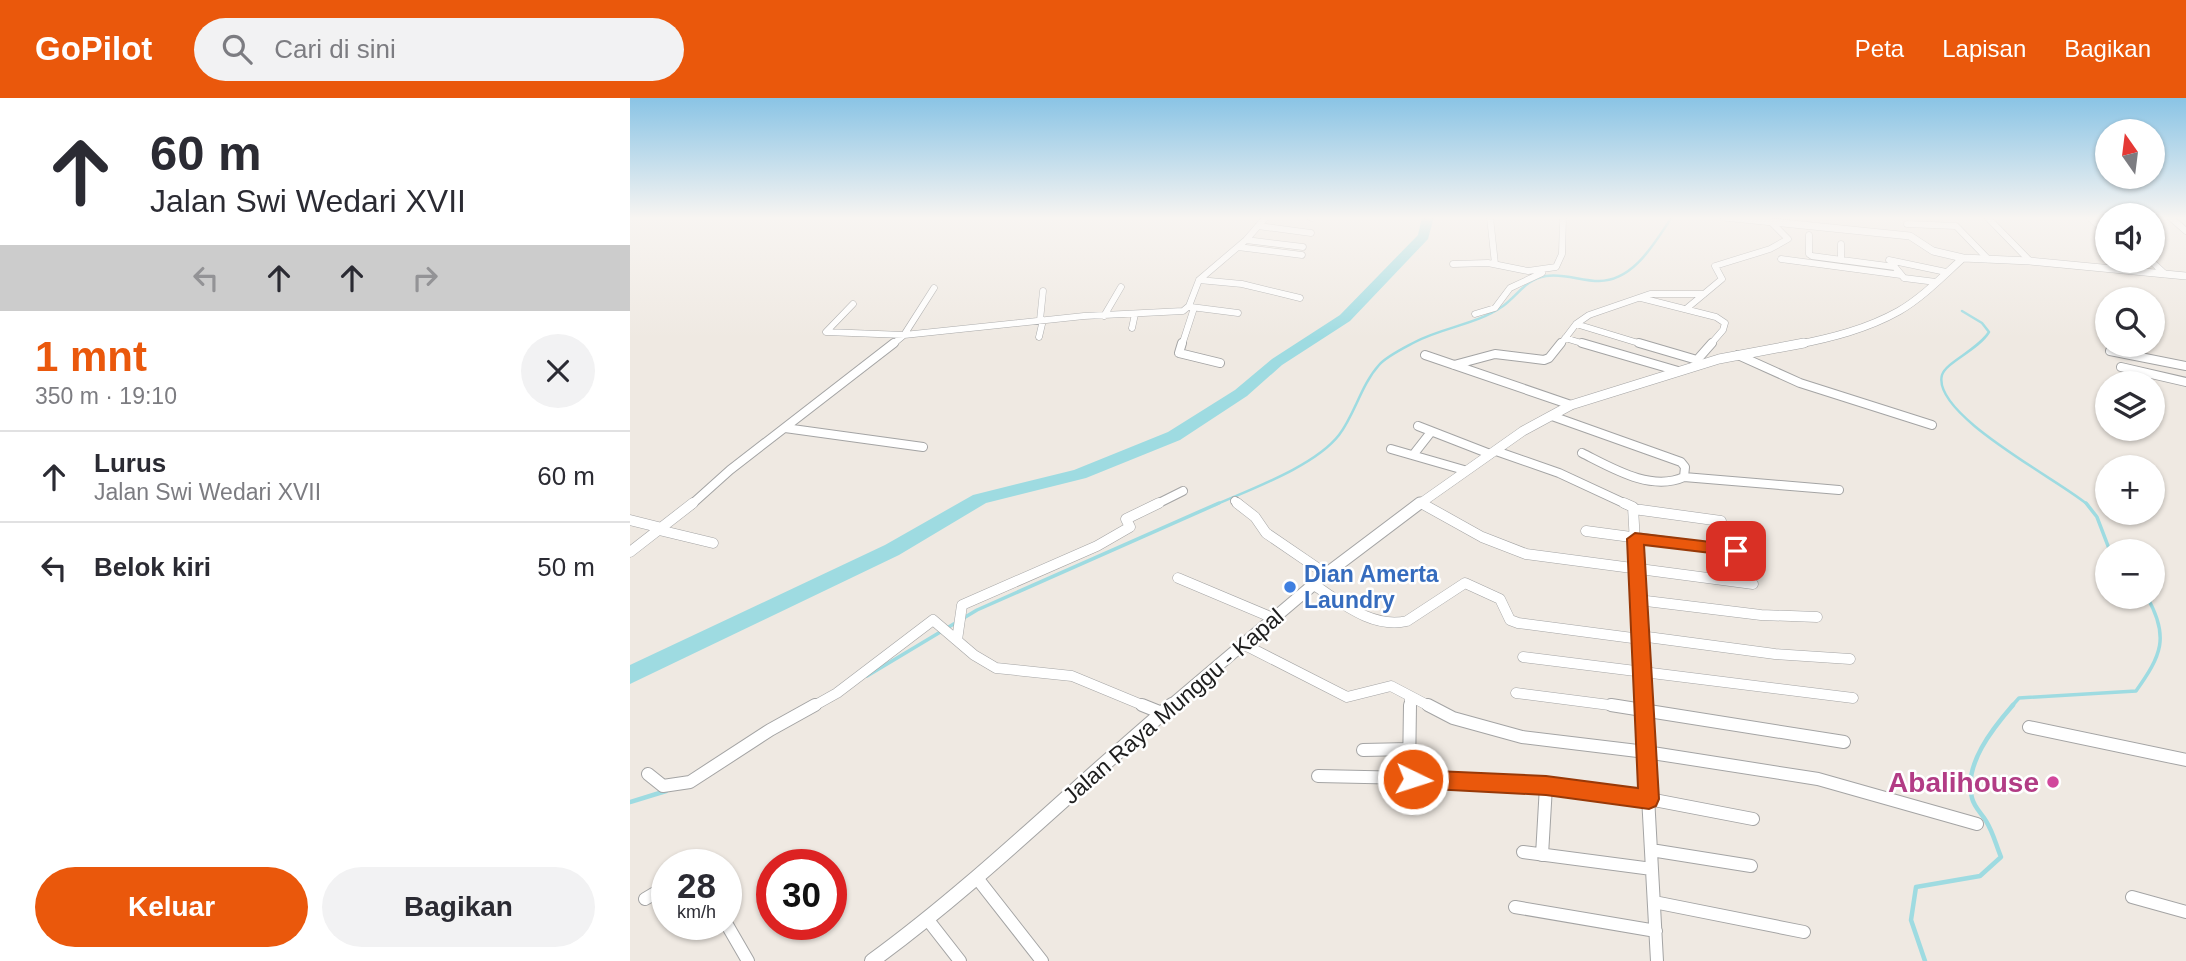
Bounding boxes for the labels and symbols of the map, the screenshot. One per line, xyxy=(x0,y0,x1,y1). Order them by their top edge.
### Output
north arrow xyxy=(2095,119,2165,189)
pin xyxy=(1706,521,1766,581)
place label: Dian Amerta Laundry xyxy=(1304,561,1439,613)
marker: Dian Amerta Laundry xyxy=(1282,579,1298,595)
street label: Jalan Raya Munggu - Kapal xyxy=(1057,603,1289,809)
position arrow xyxy=(1376,742,1450,816)
place label: Abalihouse xyxy=(1888,767,2039,798)
marker: Abalihouse xyxy=(2045,774,2061,790)
speed limit sign: 30 xyxy=(756,849,847,940)

